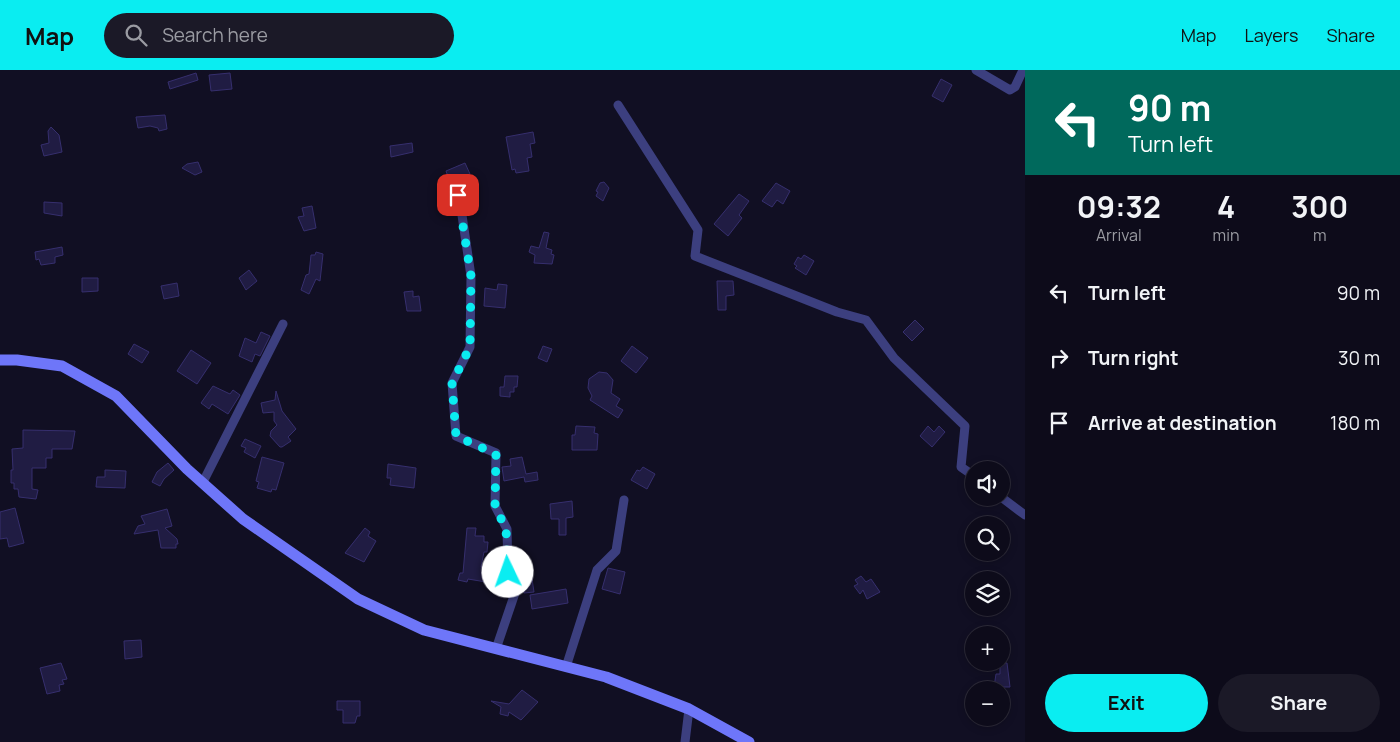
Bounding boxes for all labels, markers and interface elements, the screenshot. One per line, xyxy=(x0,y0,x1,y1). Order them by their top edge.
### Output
search box xyxy=(104,13,454,58)
text: Map xyxy=(25,19,74,52)
icon: search xyxy=(122,21,150,49)
text: Search here xyxy=(162,22,268,48)
text: Map xyxy=(1181,23,1216,47)
text: Layers xyxy=(1244,23,1298,47)
text: Share xyxy=(1326,23,1375,47)
text: 90 m xyxy=(1128,84,1211,132)
icon: left xyxy=(1045,90,1110,155)
text: Turn left xyxy=(1128,129,1213,159)
pin xyxy=(437,174,479,216)
icon: arrive xyxy=(444,181,472,209)
text: 09:32 xyxy=(1077,186,1161,227)
text: 4 xyxy=(1217,186,1235,227)
text: 300 xyxy=(1291,186,1348,227)
text: Arrival xyxy=(1096,224,1142,246)
text: min xyxy=(1213,224,1239,246)
text: m xyxy=(1313,224,1326,246)
icon: left xyxy=(1045,279,1073,307)
text: Turn left xyxy=(1088,280,1166,306)
text: 90 m xyxy=(1337,280,1380,306)
icon: right xyxy=(1045,344,1073,372)
text: Turn right xyxy=(1088,345,1178,371)
text: 30 m xyxy=(1338,345,1380,371)
icon: arrive xyxy=(1045,409,1073,437)
text: Arrive at destination xyxy=(1088,410,1277,436)
text: 180 m xyxy=(1330,410,1380,436)
map controls xyxy=(965,461,1010,726)
button: sound xyxy=(965,461,1010,506)
button: search xyxy=(965,516,1010,561)
position arrow xyxy=(481,545,533,597)
button: layers xyxy=(965,571,1010,616)
button: + xyxy=(965,626,1010,671)
button: Exit xyxy=(1045,674,1208,732)
button: Share xyxy=(1218,674,1380,732)
button: − xyxy=(965,681,1010,726)

